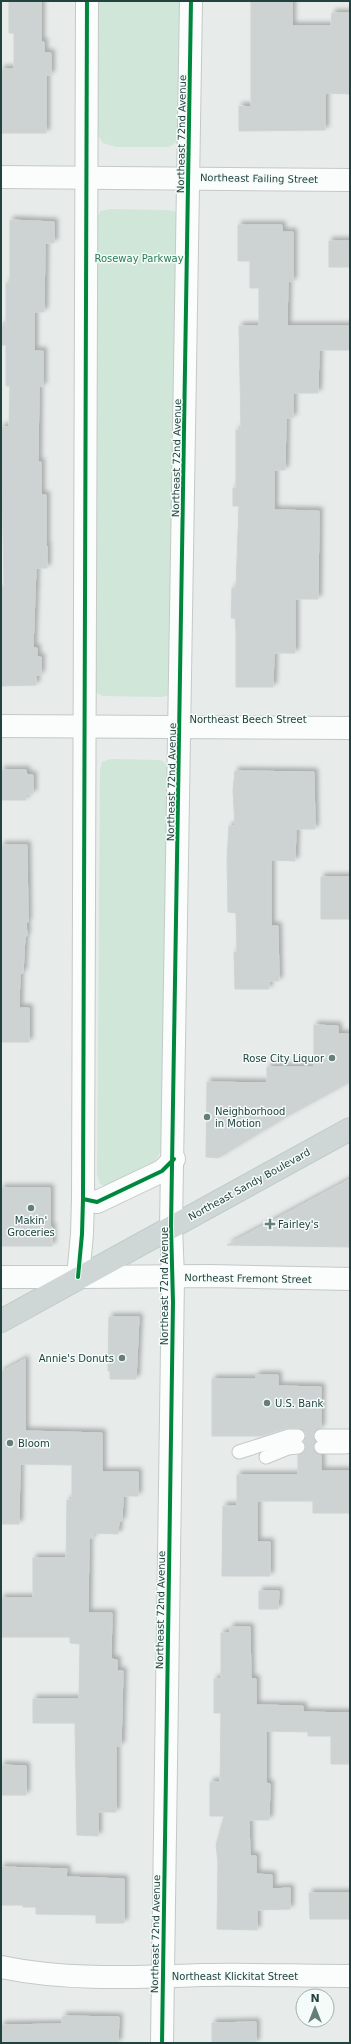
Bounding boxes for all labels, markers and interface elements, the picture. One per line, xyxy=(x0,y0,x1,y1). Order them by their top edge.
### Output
street label: Northeast 72nd Avenue xyxy=(175,75,188,193)
street label: Northeast Failing Street xyxy=(200,172,318,185)
park label: Roseway Parkway xyxy=(94,253,184,264)
street label: Northeast 72nd Avenue xyxy=(170,399,183,517)
street label: Northeast Beech Street xyxy=(189,714,307,725)
street label: Northeast 72nd Avenue xyxy=(165,723,178,841)
place label: Rose City Liquor xyxy=(243,1053,325,1064)
marker: Rose City Liquor xyxy=(327,1053,337,1063)
place label: Neighborhood in Motion xyxy=(215,1106,285,1129)
marker: Neighborhood in Motion xyxy=(202,1112,212,1122)
street label: Northeast Sandy Boulevard xyxy=(186,1146,312,1223)
marker: Makin' Groceries xyxy=(26,1203,36,1213)
place label: Makin' Groceries xyxy=(7,1215,55,1238)
marker: Fairley's xyxy=(265,1219,275,1229)
place label: Fairley's xyxy=(278,1219,319,1230)
street label: Northeast 72nd Avenue xyxy=(159,1227,170,1345)
street label: Northeast Fremont Street xyxy=(184,1272,312,1285)
place label: Annie's Donuts xyxy=(39,1353,114,1364)
marker: Annie's Donuts xyxy=(117,1353,127,1363)
marker: U.S. Bank xyxy=(262,1398,272,1408)
place label: U.S. Bank xyxy=(275,1398,324,1409)
marker: Bloom xyxy=(5,1438,15,1448)
place label: Bloom xyxy=(18,1438,50,1449)
street label: Northeast 72nd Avenue xyxy=(154,1551,167,1669)
street label: Northeast 72nd Avenue xyxy=(149,1875,162,1993)
street label: Northeast Klickitat Street xyxy=(172,1971,298,1982)
north arrow xyxy=(295,1988,335,2028)
text: N xyxy=(310,1992,320,2005)

